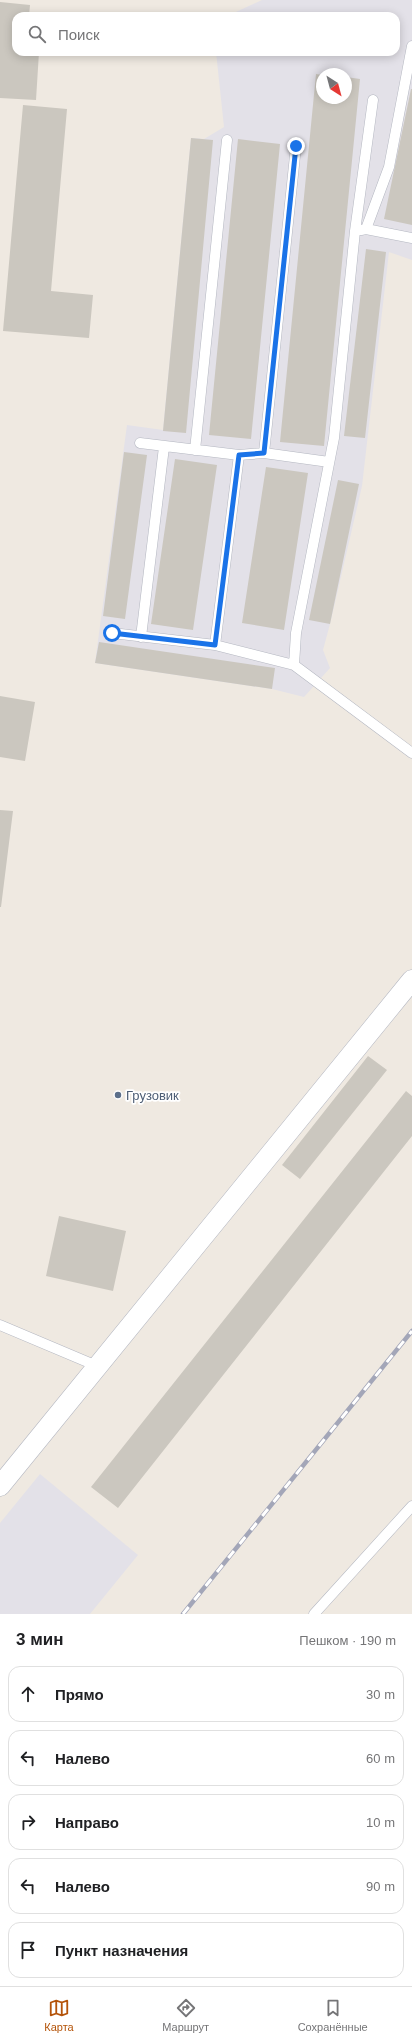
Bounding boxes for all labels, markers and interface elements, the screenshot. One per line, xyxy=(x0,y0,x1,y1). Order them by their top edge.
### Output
search box xyxy=(12,12,400,56)
icon: search xyxy=(26,23,48,45)
text: Поиск xyxy=(58,26,100,43)
north arrow xyxy=(316,68,352,104)
route end xyxy=(287,137,305,155)
route start xyxy=(103,624,121,642)
place label: Грузовик xyxy=(126,1088,179,1103)
marker: Грузовик xyxy=(113,1090,123,1100)
text: 3 мин xyxy=(16,1630,63,1649)
text: Пешком · 190 m xyxy=(299,1633,396,1648)
icon: ahead xyxy=(17,1683,39,1705)
text: Прямо xyxy=(55,1686,104,1703)
text: 30 m xyxy=(366,1687,395,1702)
icon: left xyxy=(17,1747,39,1769)
text: Налево xyxy=(55,1750,110,1767)
text: 60 m xyxy=(366,1751,395,1766)
icon: right xyxy=(17,1811,39,1833)
text: Направо xyxy=(55,1814,119,1831)
text: 10 m xyxy=(366,1815,395,1830)
icon: left xyxy=(17,1875,39,1897)
text: Налево xyxy=(55,1878,110,1895)
text: 90 m xyxy=(366,1879,395,1894)
icon: arrive xyxy=(17,1939,39,1961)
text: Пункт назначения xyxy=(55,1942,188,1959)
tab: Карта xyxy=(44,1997,74,2033)
tab: Маршрут xyxy=(162,1997,209,2033)
tab: Сохранённые xyxy=(298,1997,368,2033)

